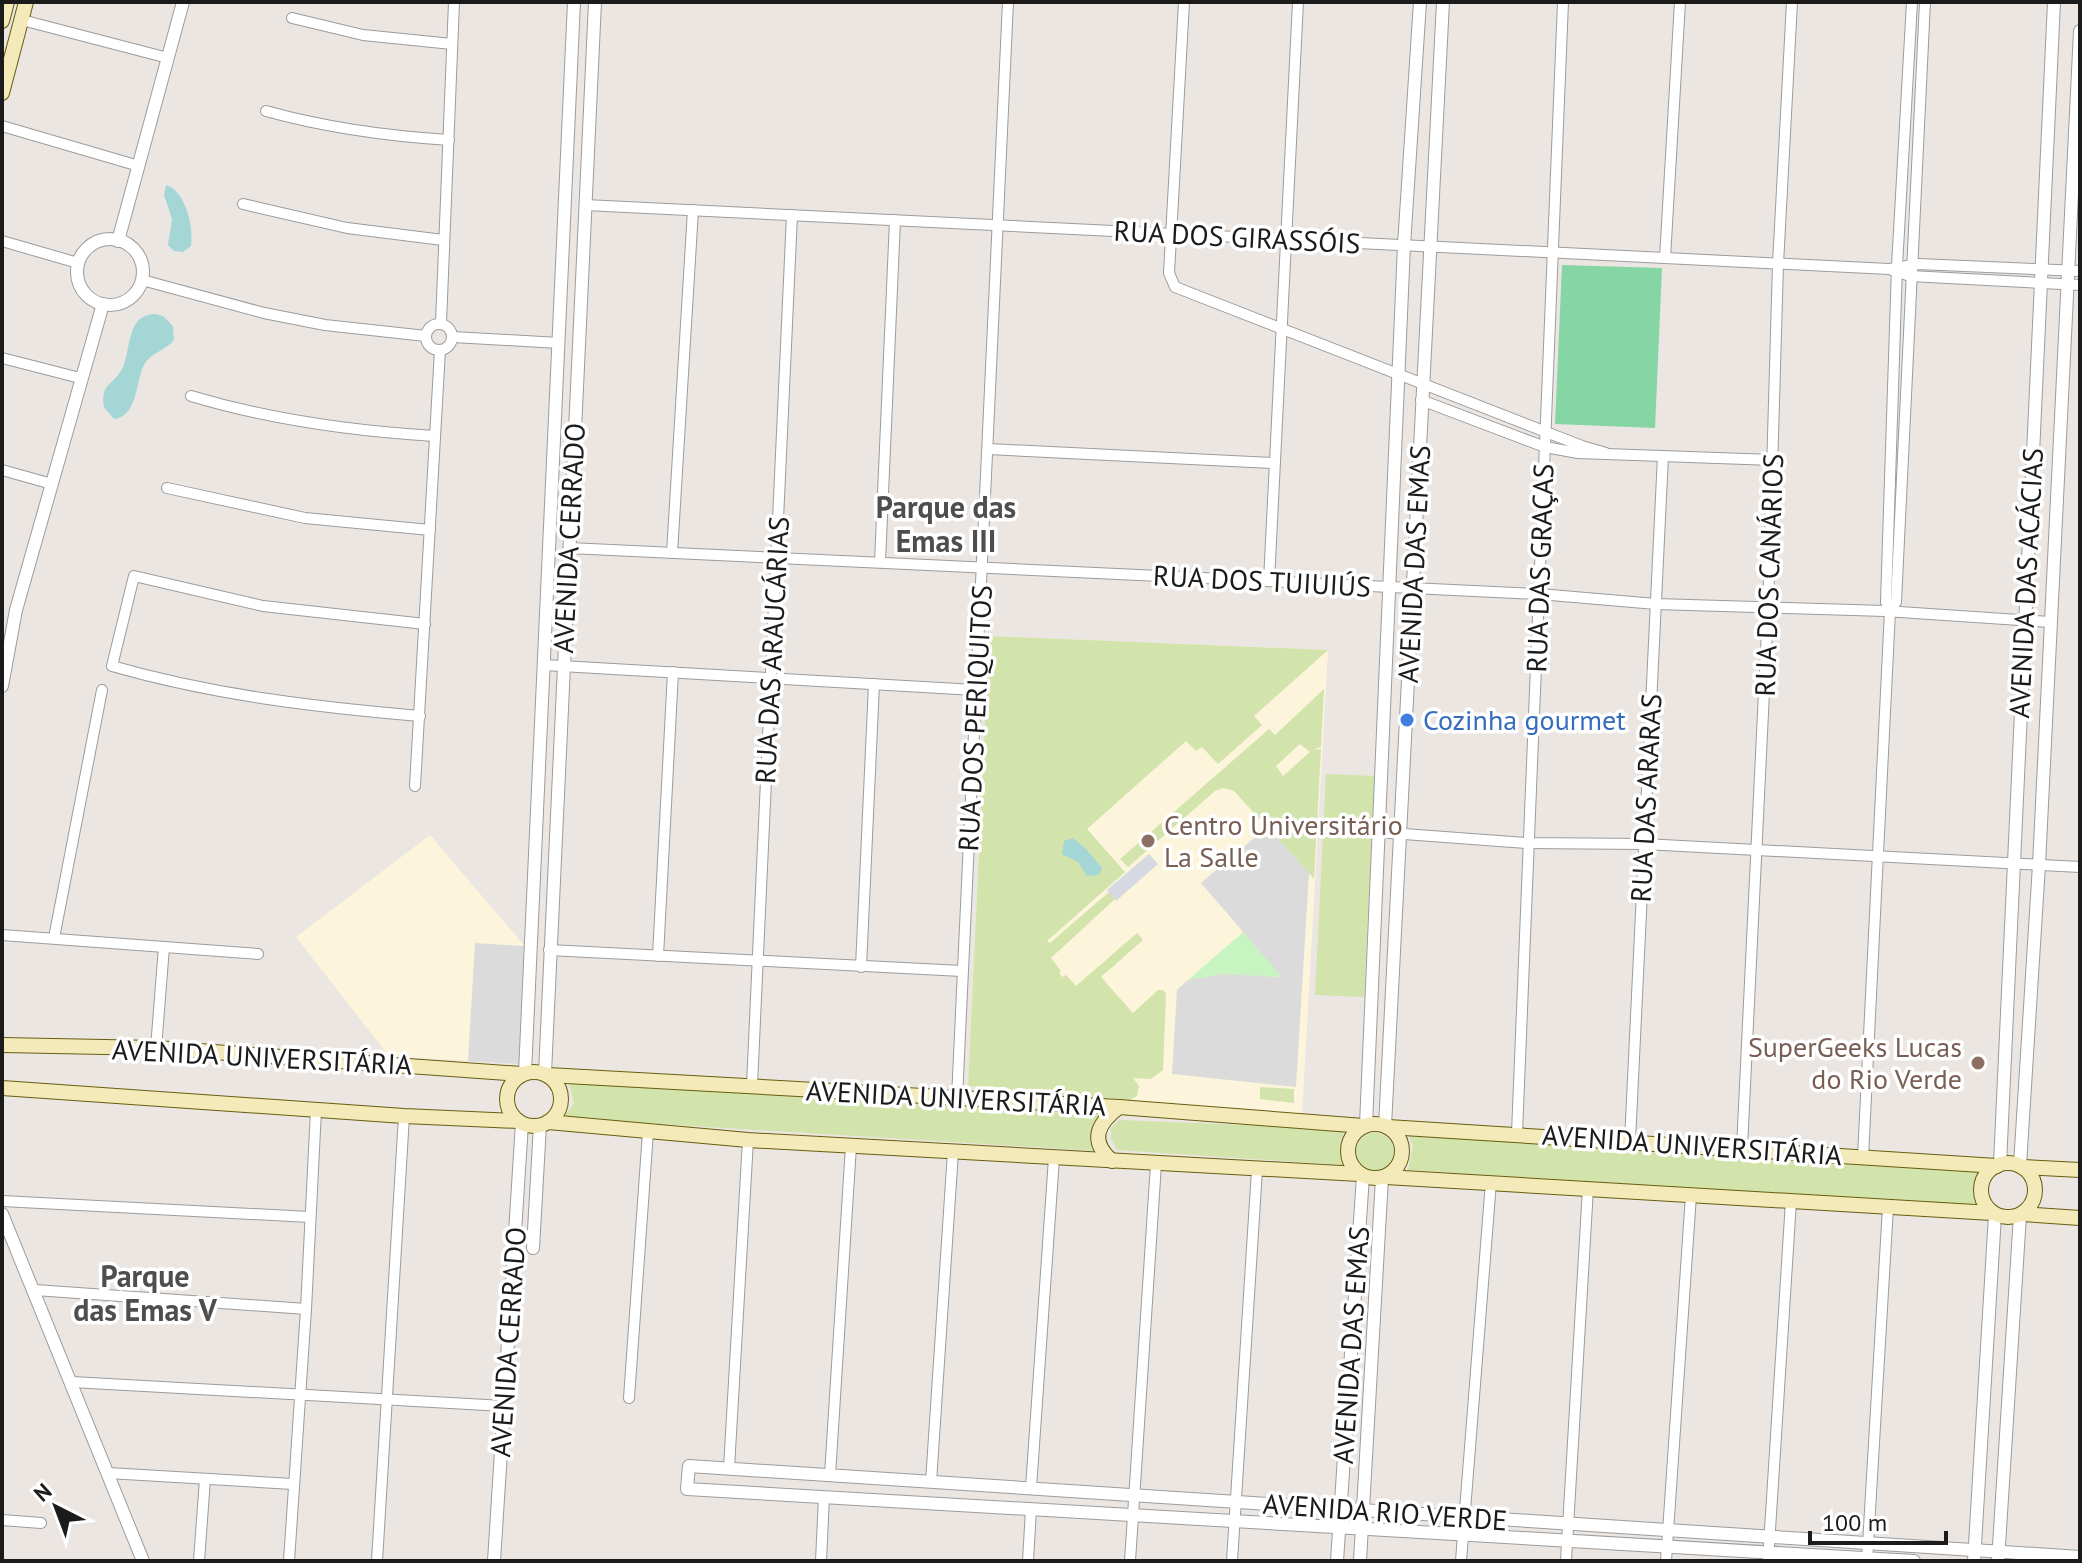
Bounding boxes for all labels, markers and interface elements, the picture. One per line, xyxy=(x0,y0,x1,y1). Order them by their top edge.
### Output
street label: RUA DOS GIRASSÓIS xyxy=(1113,212,1361,261)
street label: AVENIDA CERRADO xyxy=(544,422,593,654)
street label: AVENIDA DAS EMAS xyxy=(1389,444,1438,684)
street label: AVENIDA DAS ACÁCIAS xyxy=(2000,447,2051,719)
street label: RUA DOS CANÁRIOS xyxy=(1746,453,1791,697)
street label: RUA DAS GRAÇAS xyxy=(1517,463,1562,673)
district label: Parque das Emas III xyxy=(876,487,1016,560)
street label: RUA DAS ARAUCÁRIAS xyxy=(746,515,797,785)
street label: RUA DOS TUIUIÚS xyxy=(1152,556,1372,605)
street label: RUA DOS PERIQUITOS xyxy=(949,584,1000,852)
street label: RUA DAS ARARAS xyxy=(1622,693,1669,903)
place label: Cozinha gourmet xyxy=(1423,701,1626,738)
marker: Cozinha gourmet xyxy=(1398,711,1416,729)
place label: Centro Universitário La Salle xyxy=(1164,806,1403,875)
marker: Centro Universitário La Salle xyxy=(1139,832,1157,850)
place label: SuperGeeks Lucas do Rio Verde xyxy=(1748,1028,1962,1097)
street label: AVENIDA UNIVERSITÁRIA xyxy=(111,1030,414,1083)
marker: SuperGeeks Lucas do Rio Verde xyxy=(1969,1054,1987,1072)
street label: AVENIDA UNIVERSITÁRIA xyxy=(805,1071,1108,1124)
street label: AVENIDA UNIVERSITÁRIA xyxy=(1541,1116,1844,1173)
street label: AVENIDA DAS EMAS xyxy=(1324,1225,1377,1465)
street label: AVENIDA CERRADO xyxy=(481,1226,534,1458)
district label: Parque das Emas V xyxy=(73,1256,218,1329)
north arrow xyxy=(16,1467,96,1547)
text: N xyxy=(28,1477,57,1507)
street label: AVENIDA RIO VERDE xyxy=(1262,1485,1508,1538)
scale bar xyxy=(1810,1495,1946,1545)
text: 100 m xyxy=(1822,1507,1887,1538)

